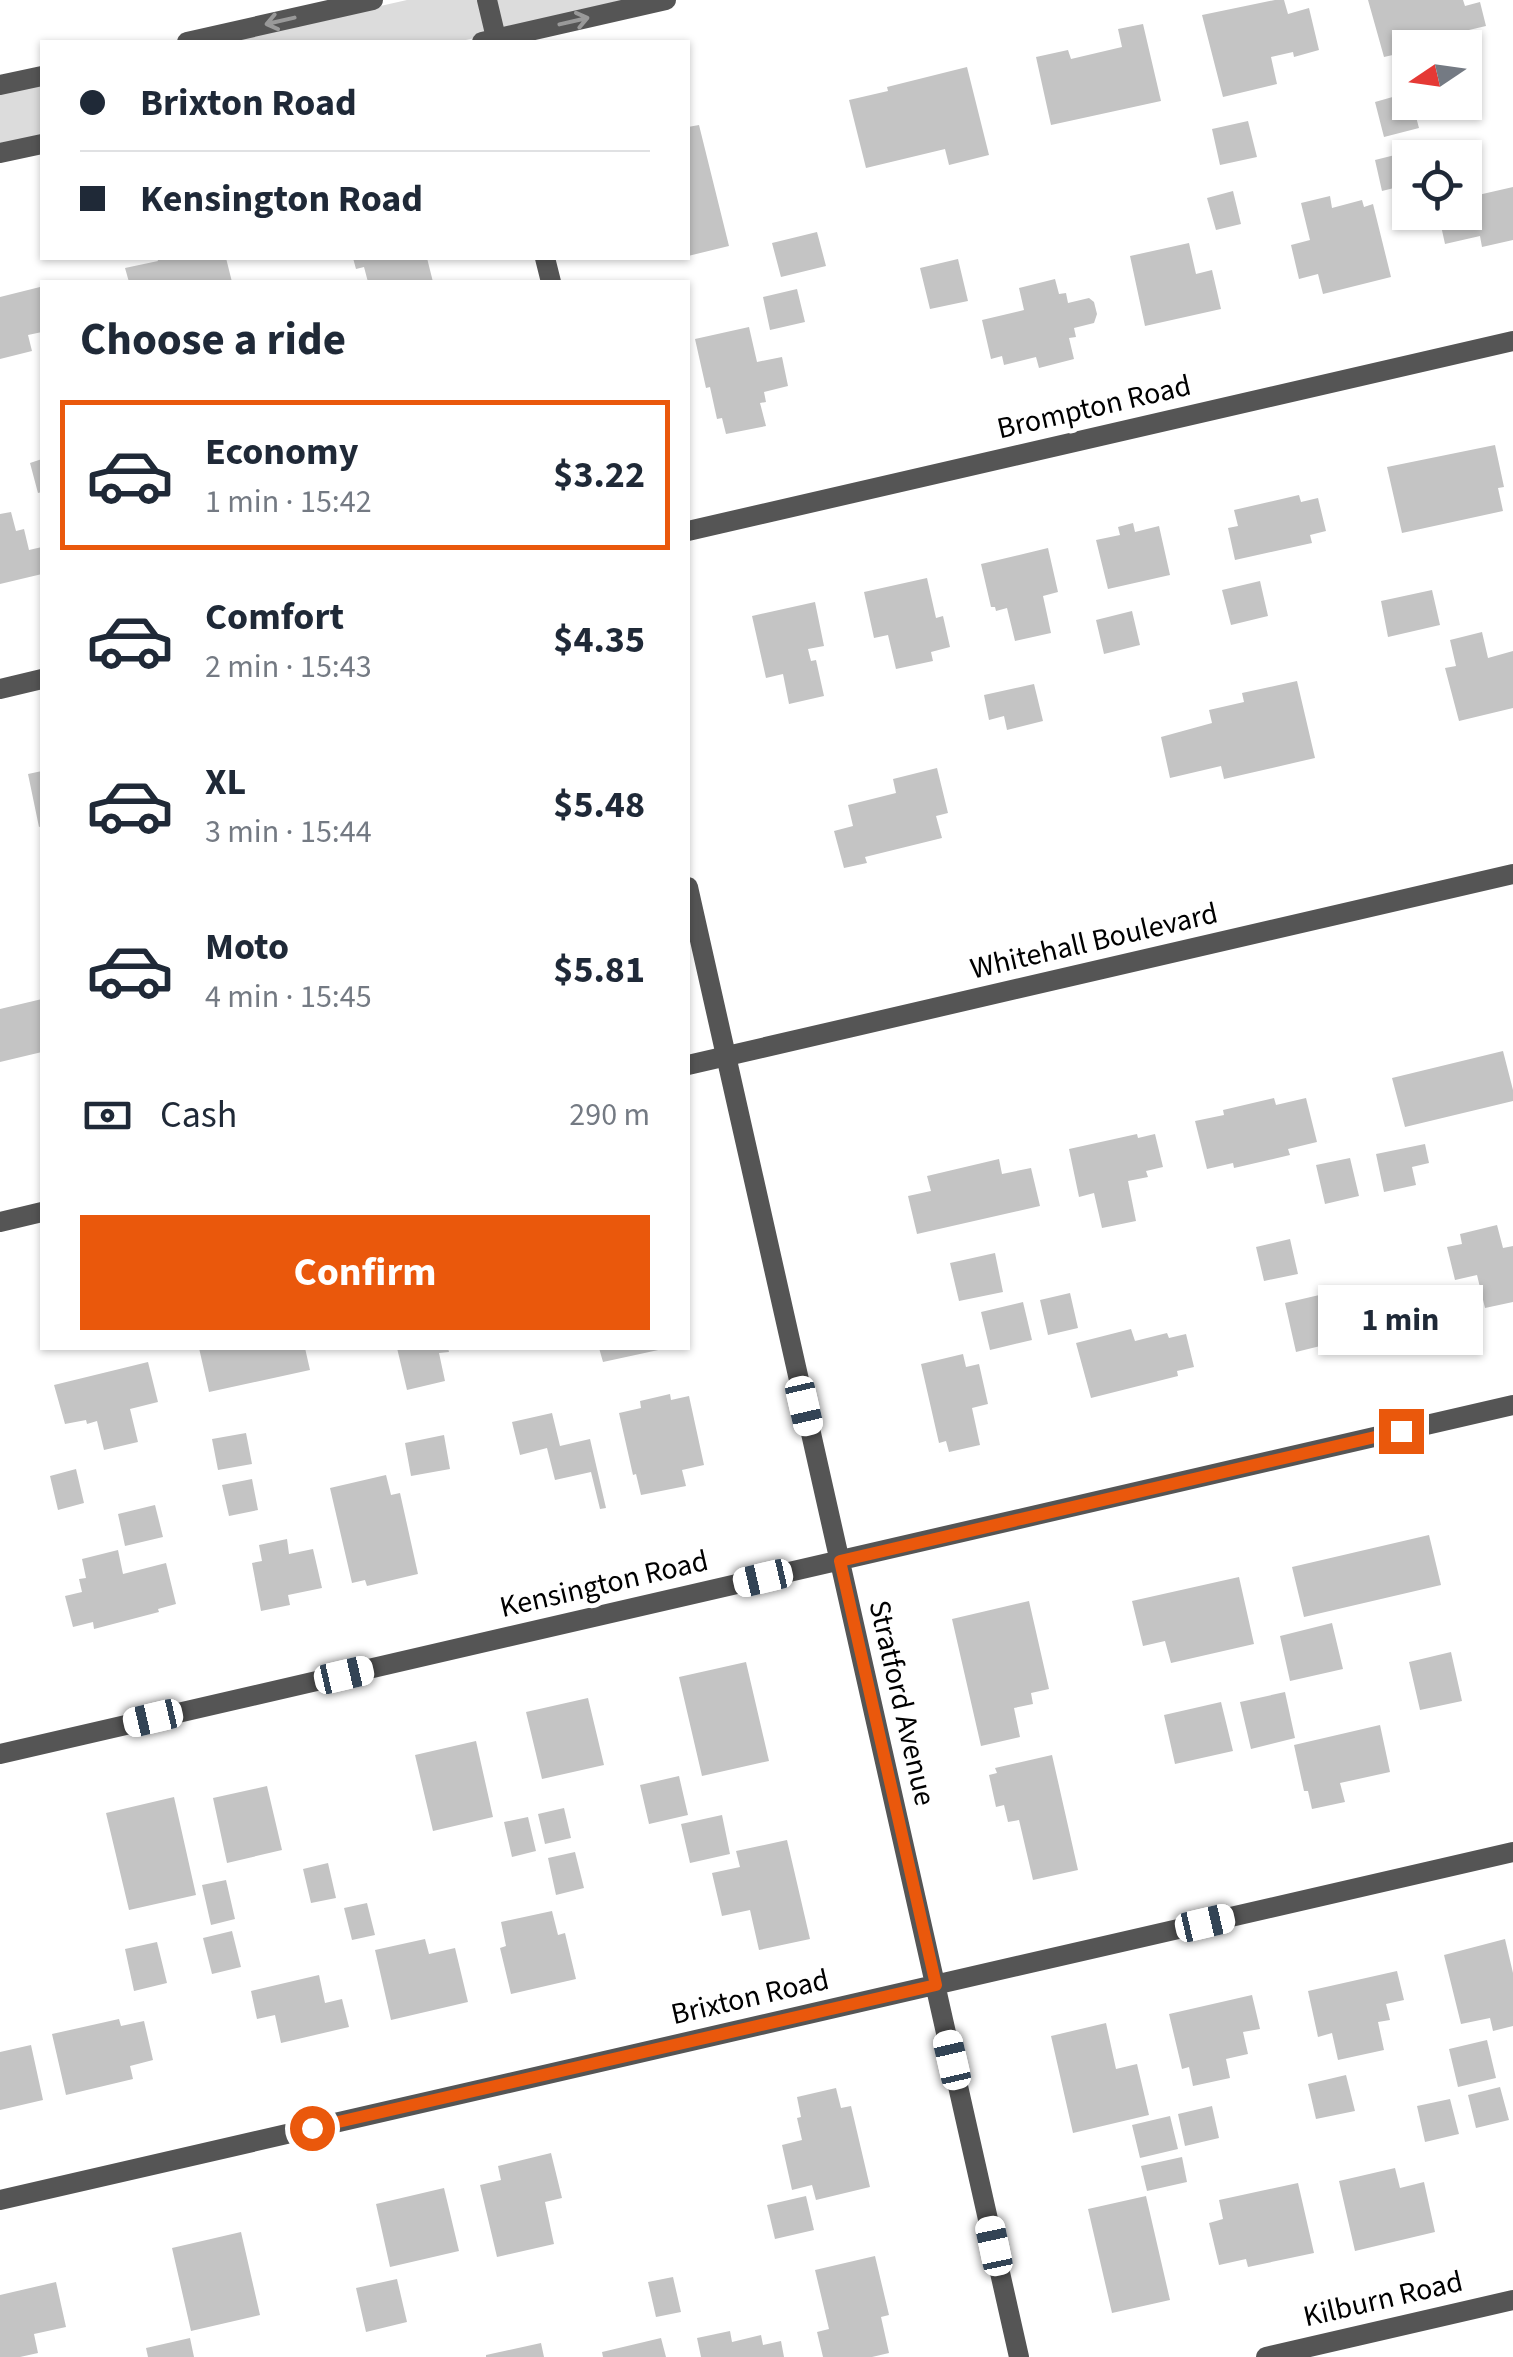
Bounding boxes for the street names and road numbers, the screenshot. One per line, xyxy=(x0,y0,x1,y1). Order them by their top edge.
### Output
street label: Brompton Road xyxy=(993,364,1195,450)
street label: Whitehall Boulevard xyxy=(966,892,1222,990)
street label: Kensington Road xyxy=(496,1539,712,1629)
street label: Stratford Avenue xyxy=(857,1596,947,1810)
street label: Brixton Road xyxy=(667,1958,833,2036)
street label: Kilburn Road xyxy=(1299,2260,1467,2338)

